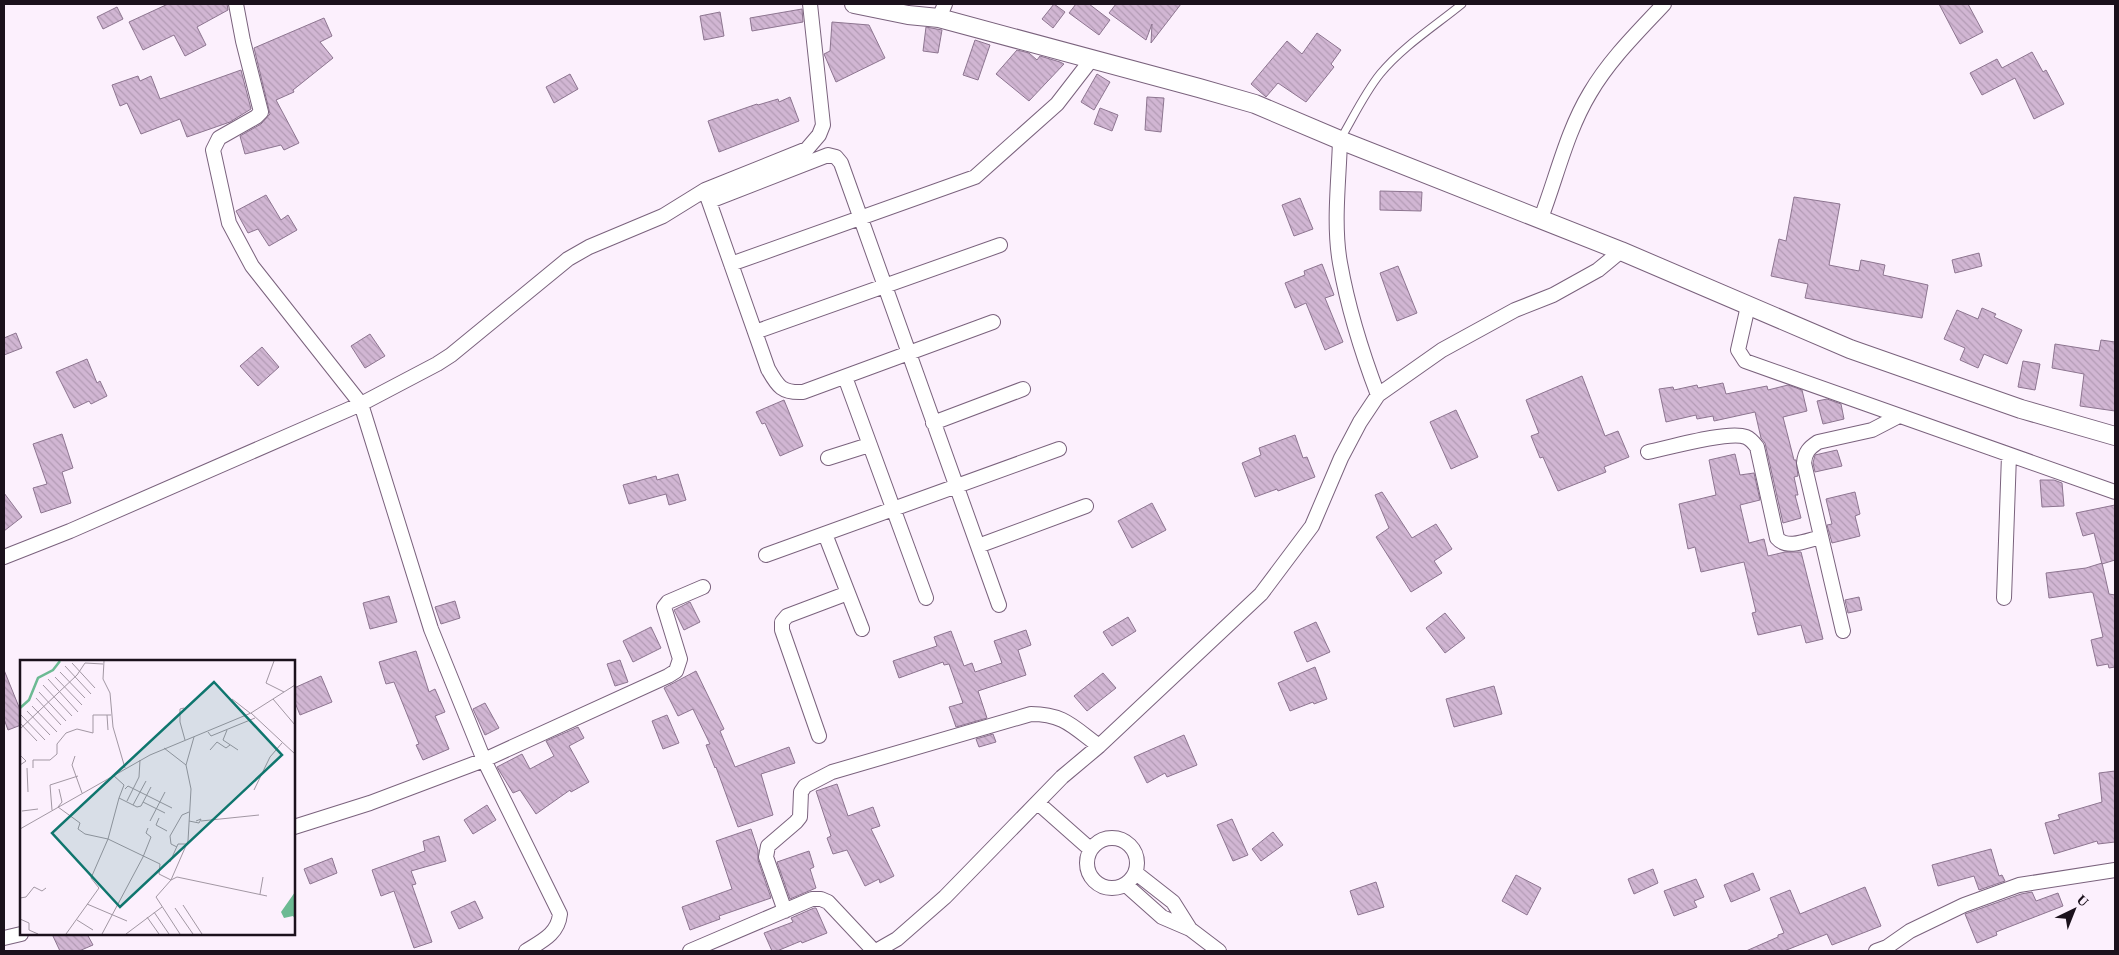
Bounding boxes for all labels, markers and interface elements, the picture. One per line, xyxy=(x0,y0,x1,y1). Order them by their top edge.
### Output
inset map xyxy=(20,660,295,935)
north arrow xyxy=(2049,885,2099,935)
text: U xyxy=(2074,892,2091,910)

